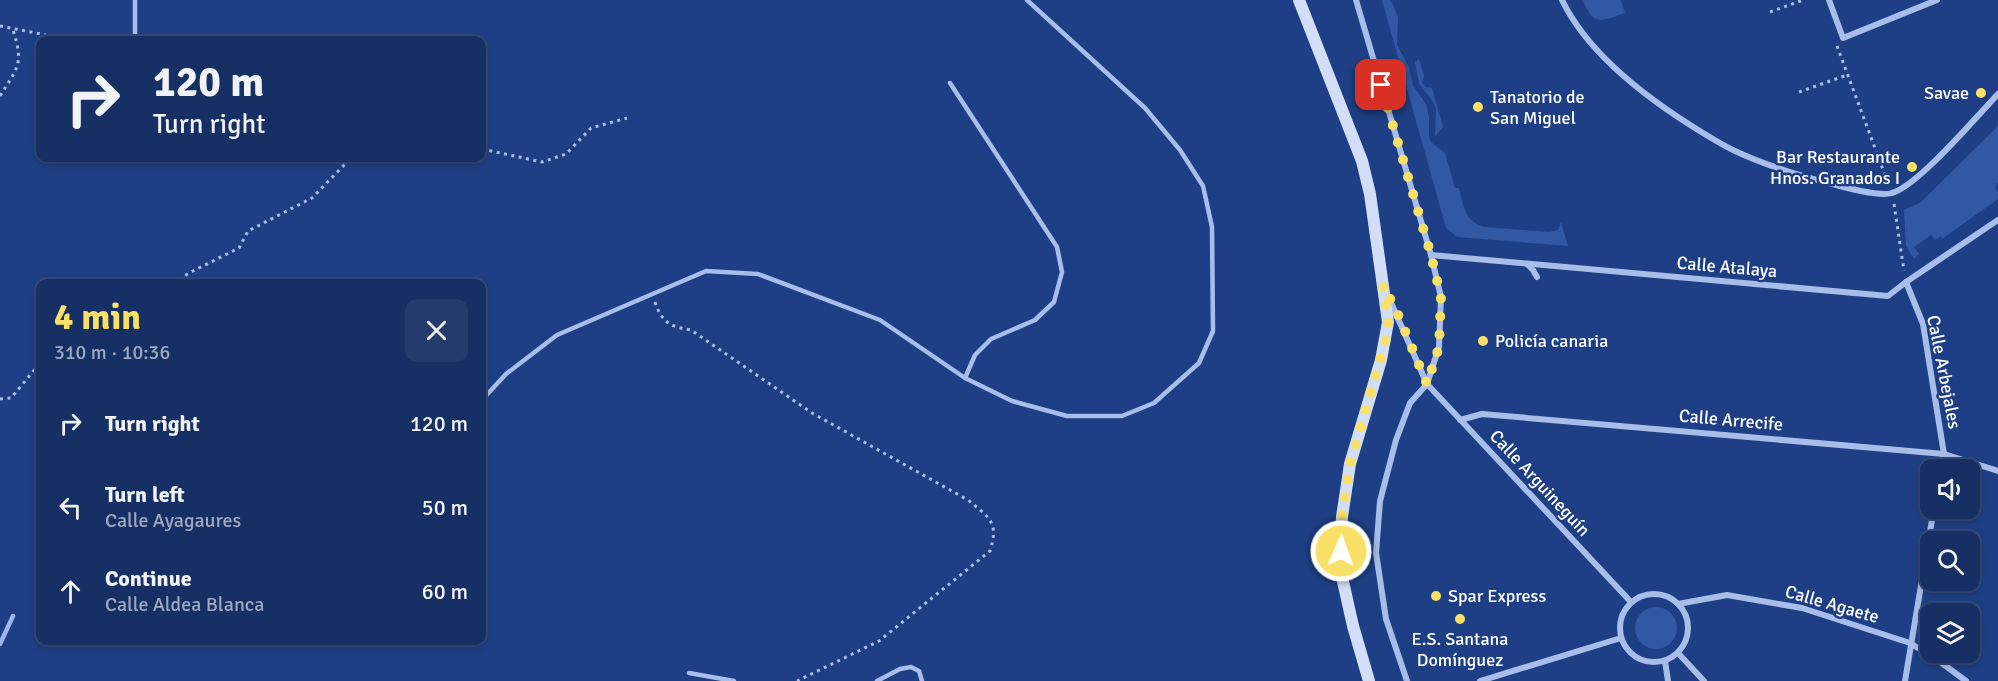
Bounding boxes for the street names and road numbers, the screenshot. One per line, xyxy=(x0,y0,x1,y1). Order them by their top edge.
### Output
street label: Calle Atalaya xyxy=(1676,252,1778,282)
street label: Calle Arbejales xyxy=(1922,313,1966,431)
street label: Calle Arrecife xyxy=(1678,404,1784,436)
street label: Calle Arguineguín xyxy=(1485,425,1595,541)
street label: Calle Agaete xyxy=(1783,580,1881,628)

